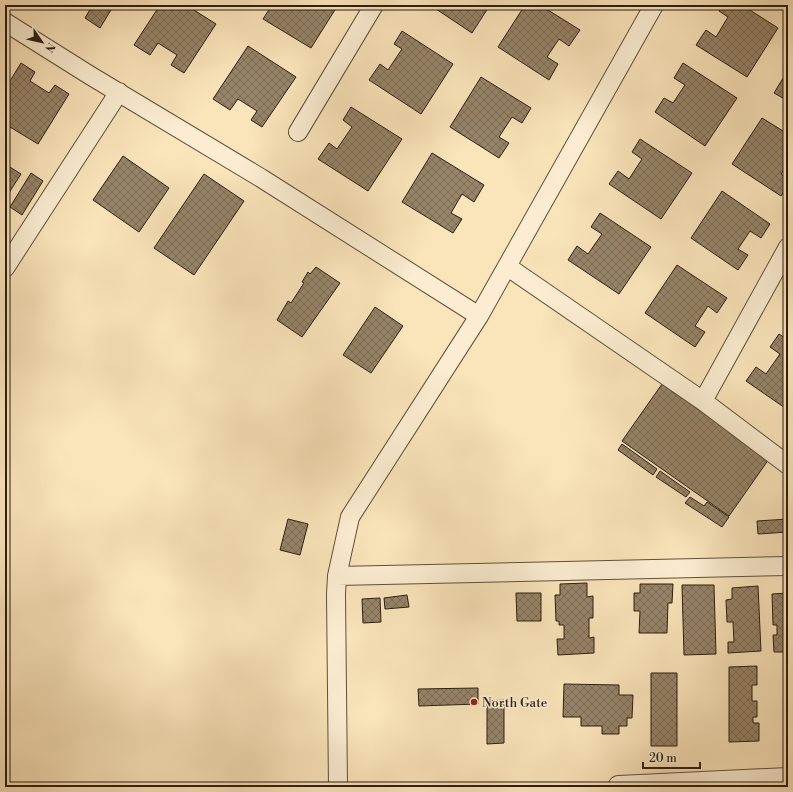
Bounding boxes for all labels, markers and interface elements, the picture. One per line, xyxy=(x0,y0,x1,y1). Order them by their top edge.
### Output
north arrow xyxy=(22,22,62,62)
text: N xyxy=(41,40,58,55)
place label: North Gate xyxy=(482,695,548,711)
marker: North Gate xyxy=(469,697,479,707)
scale bar xyxy=(643,744,700,770)
text: 20 m xyxy=(649,751,677,766)

